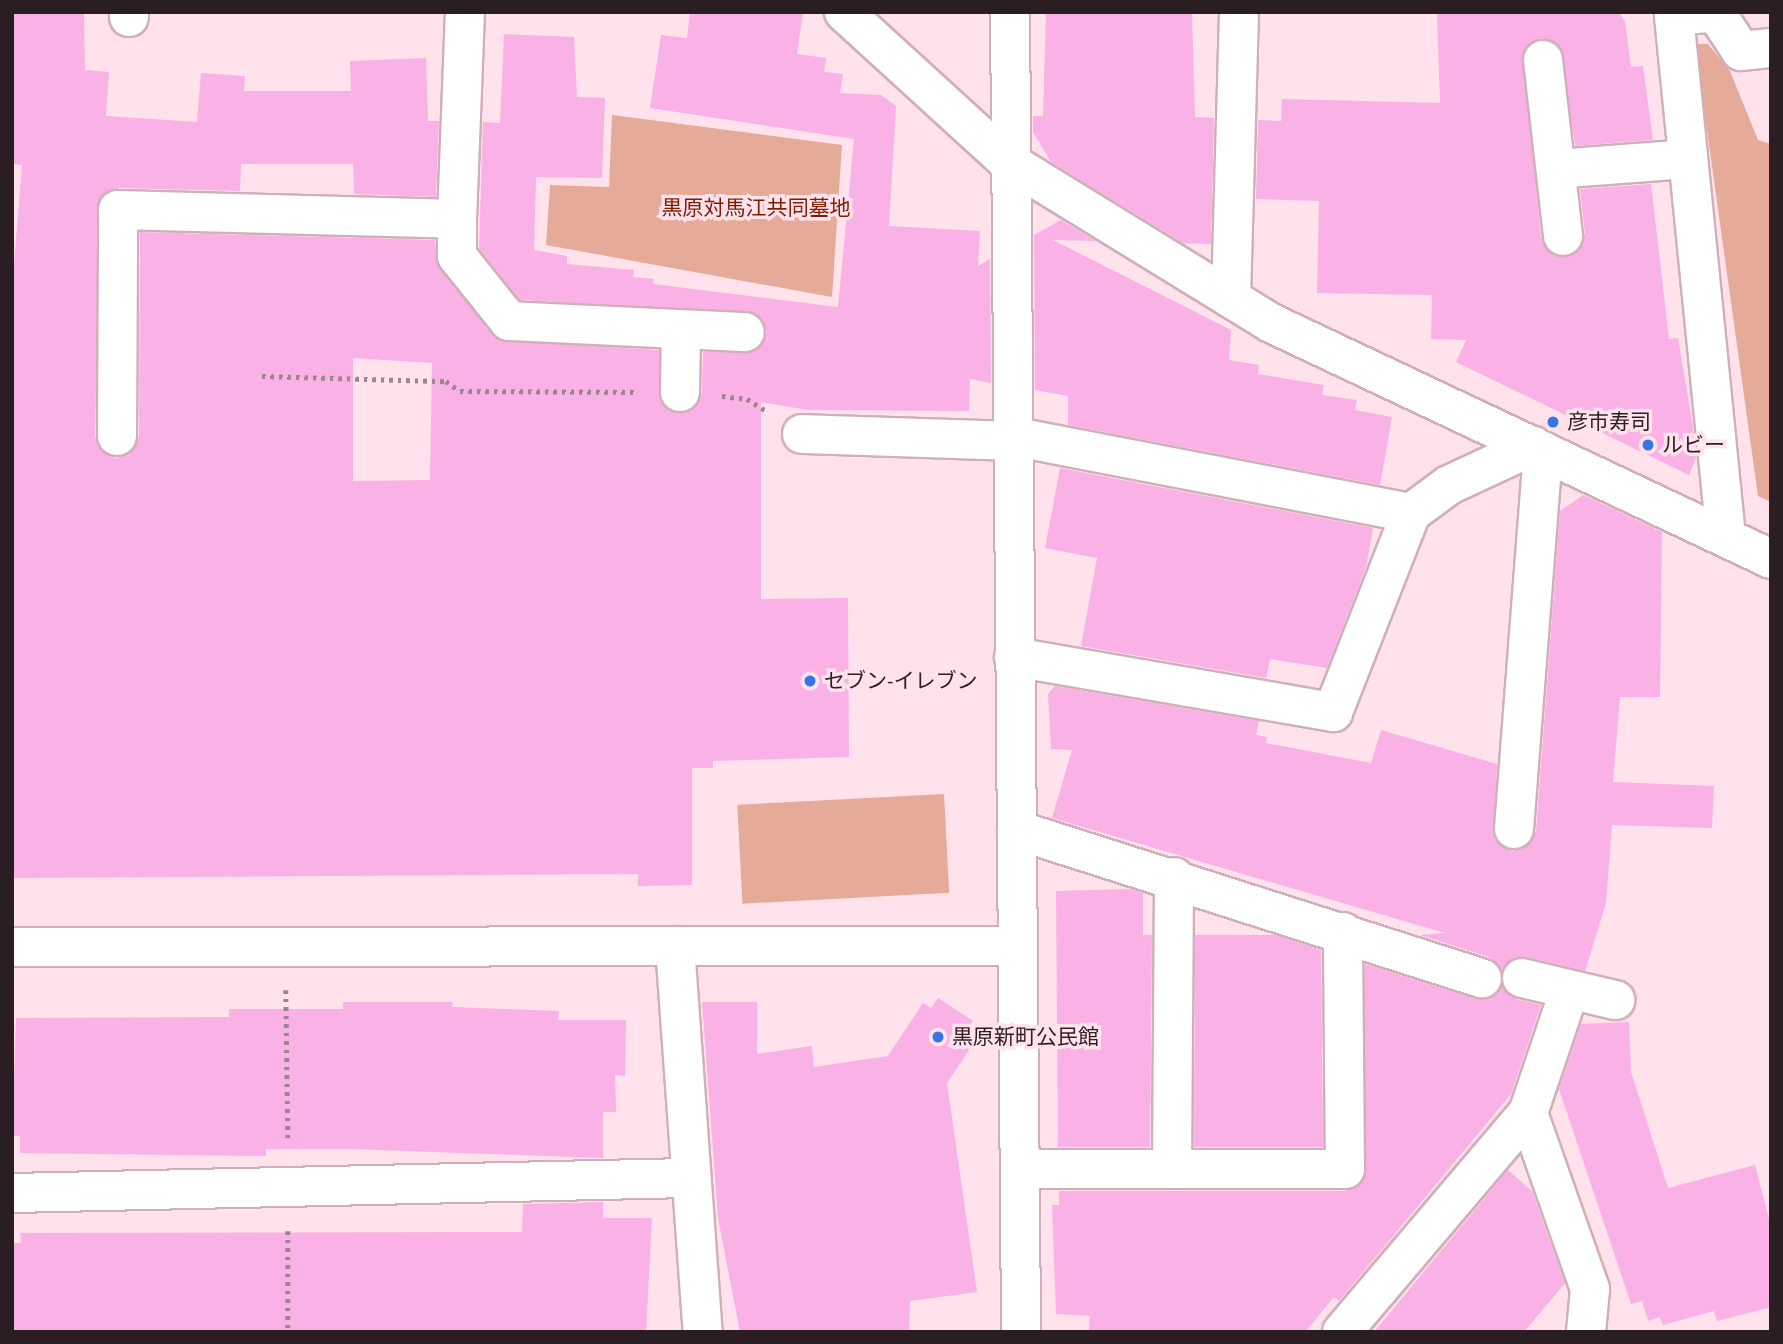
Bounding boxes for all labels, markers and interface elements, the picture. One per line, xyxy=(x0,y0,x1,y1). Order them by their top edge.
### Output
park label: 黒原対馬江共同墓地 xyxy=(662,195,850,221)
place label: 彦市寿司 xyxy=(1567,409,1651,435)
marker: 彦市寿司 xyxy=(1545,414,1561,430)
place label: ルビー xyxy=(1662,432,1725,458)
marker: ルビー xyxy=(1640,437,1656,453)
place label: セブン-イレブン xyxy=(824,668,978,694)
marker: セブン-イレブン xyxy=(802,673,818,689)
place label: 黒原新町公民館 xyxy=(952,1024,1099,1050)
marker: 黒原新町公民館 xyxy=(930,1029,946,1045)

